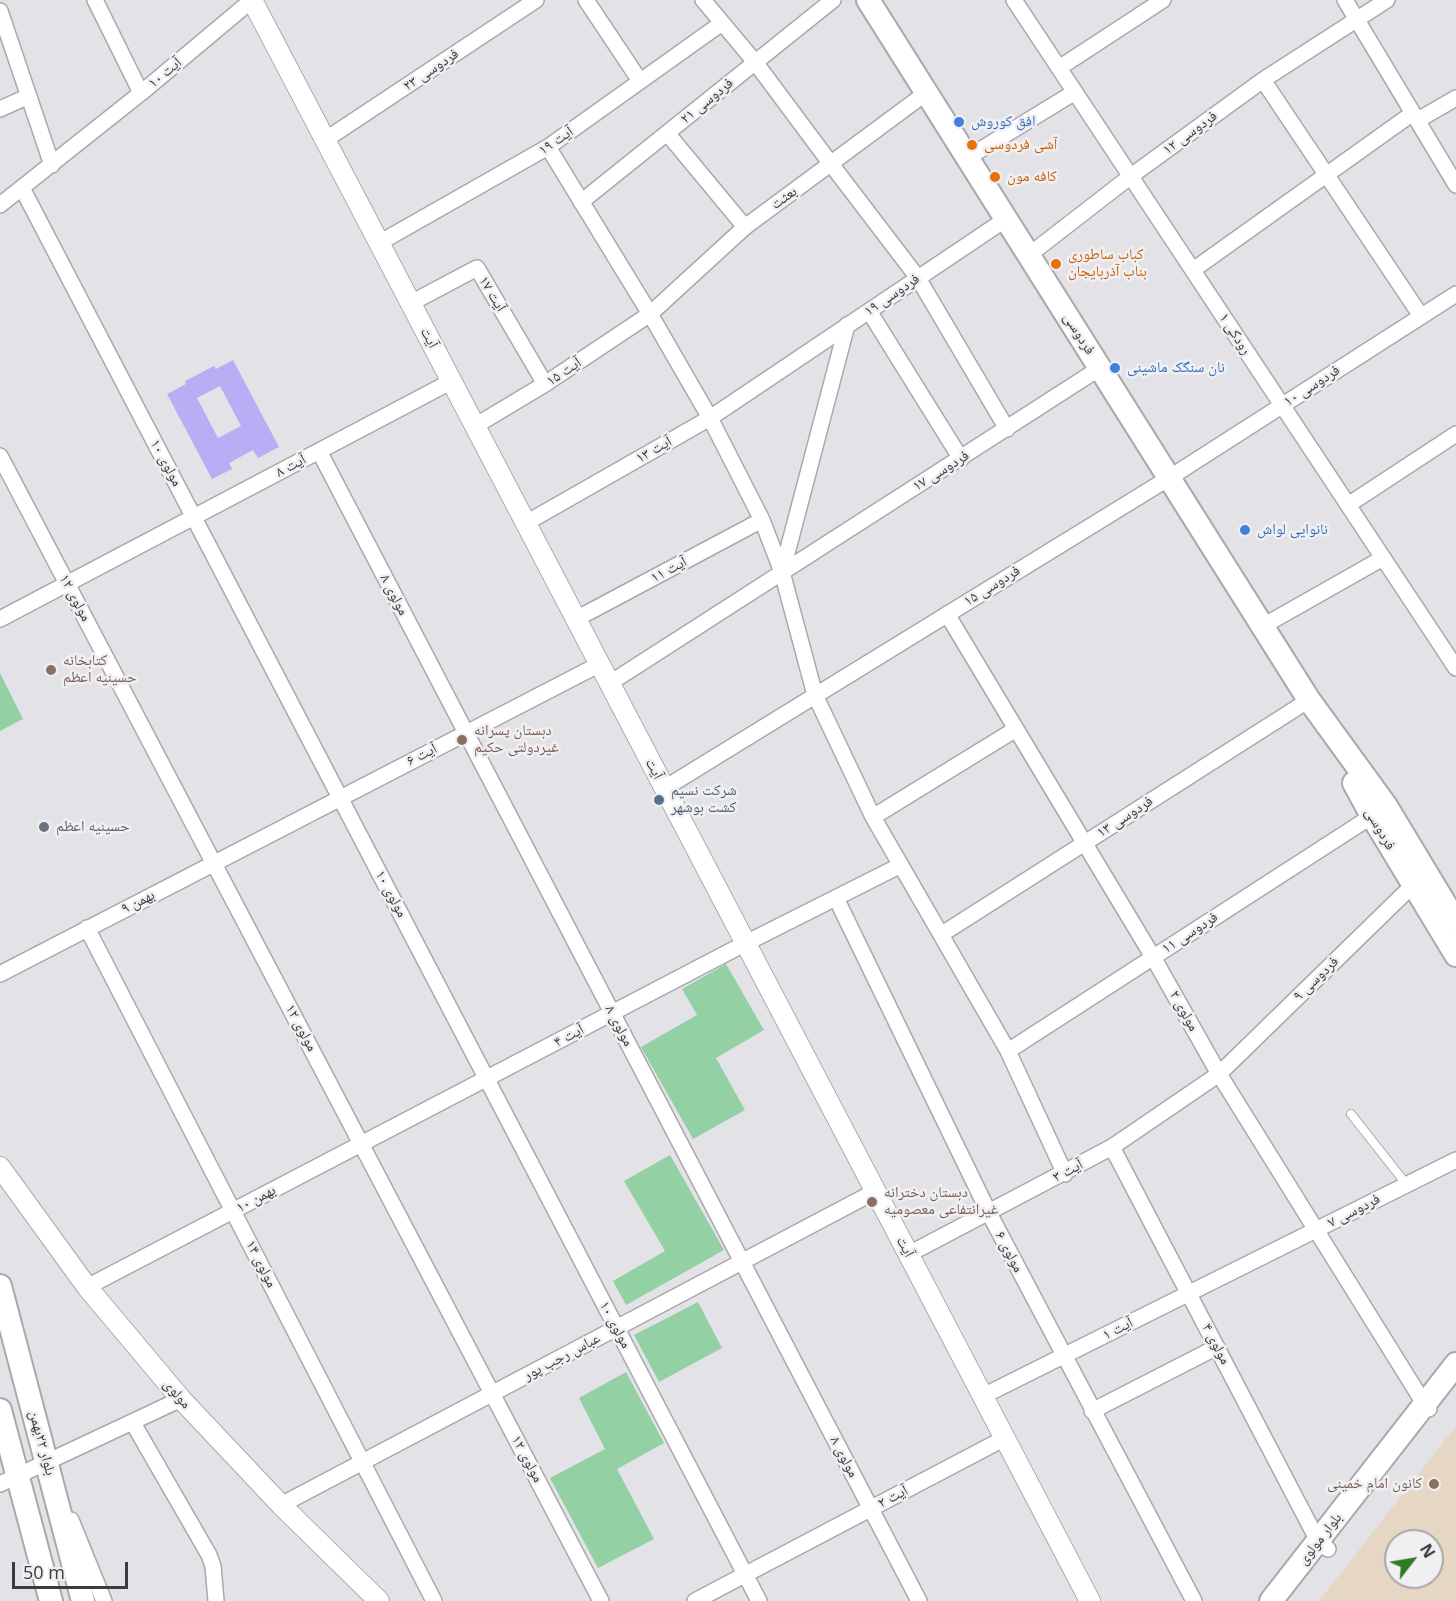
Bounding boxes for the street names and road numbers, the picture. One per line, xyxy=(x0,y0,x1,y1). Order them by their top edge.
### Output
street label: فردوسی ۲۳ xyxy=(400,45,462,95)
street label: آیت ۱۰ xyxy=(145,54,185,92)
street label: فردوسی ۲۱ xyxy=(677,74,737,128)
street label: فردوسی ۱۲ xyxy=(1159,107,1221,159)
street label: آیت ۱۹ xyxy=(535,123,577,159)
street label: بعثت xyxy=(767,182,801,214)
street label: فردوسی ۱۹ xyxy=(861,270,923,320)
street label: آیت ۱۷ xyxy=(474,273,510,315)
street label: فردوسی xyxy=(1059,310,1099,358)
street label: رودکی ۱ xyxy=(1215,310,1255,358)
street label: آیت xyxy=(416,325,442,351)
street label: آیت ۱۵ xyxy=(543,354,585,390)
street label: فردوسی ۱۰ xyxy=(1281,361,1343,411)
street label: آیت ۱۳ xyxy=(633,433,675,467)
street label: مولوی ۱۰ xyxy=(146,436,186,490)
street label: فردوسی ۱۷ xyxy=(909,447,973,495)
street label: آیت ۸ xyxy=(273,451,309,481)
street label: آیت ۱۱ xyxy=(648,553,690,587)
street label: فردوسی ۱۵ xyxy=(960,562,1024,610)
street label: مولوی ۱۲ xyxy=(55,571,95,625)
street label: مولوی ۸ xyxy=(376,571,412,619)
street label: آیت ۶ xyxy=(404,740,440,770)
street label: آیت xyxy=(641,756,667,782)
street label: فردوسی ۱۳ xyxy=(1094,792,1156,842)
street label: فردوسی xyxy=(1361,805,1399,853)
street label: مولوی ۱۰ xyxy=(371,867,411,921)
street label: بهمن ۹ xyxy=(118,886,158,918)
street label: فردوسی ۱۱ xyxy=(1159,908,1221,958)
street label: فردوسی ۹ xyxy=(1289,953,1343,1005)
street label: مولوی ۲ xyxy=(1165,987,1203,1035)
street label: مولوی ۱۲ xyxy=(281,1001,321,1055)
street label: مولوی ۸ xyxy=(601,1002,637,1050)
street label: آیت ۴ xyxy=(551,1021,587,1051)
street label: آیت ۳ xyxy=(1050,1156,1086,1186)
street label: بهمن ۱۰ xyxy=(233,1181,279,1217)
street label: فردوسی ۷ xyxy=(1325,1190,1383,1232)
street label: مولوی ۶ xyxy=(991,1228,1027,1276)
street label: آیت xyxy=(892,1234,918,1260)
street label: مولوی ۱۴ xyxy=(241,1237,281,1291)
street label: مولوی ۱۰ xyxy=(595,1298,635,1352)
street label: آیت ۱ xyxy=(1100,1314,1136,1344)
street label: مولوی ۴ xyxy=(1198,1320,1234,1368)
street label: عباس رجب پور xyxy=(521,1329,603,1385)
street label: مولوی xyxy=(159,1376,195,1412)
street label: بلوار ۲۲بهمن xyxy=(25,1409,59,1477)
street label: مولوی ۱۲ xyxy=(507,1432,547,1486)
street label: مولوی ۸ xyxy=(826,1433,862,1481)
street label: آیت ۲ xyxy=(875,1482,911,1512)
street label: بلوار مولوی xyxy=(1294,1509,1346,1569)

